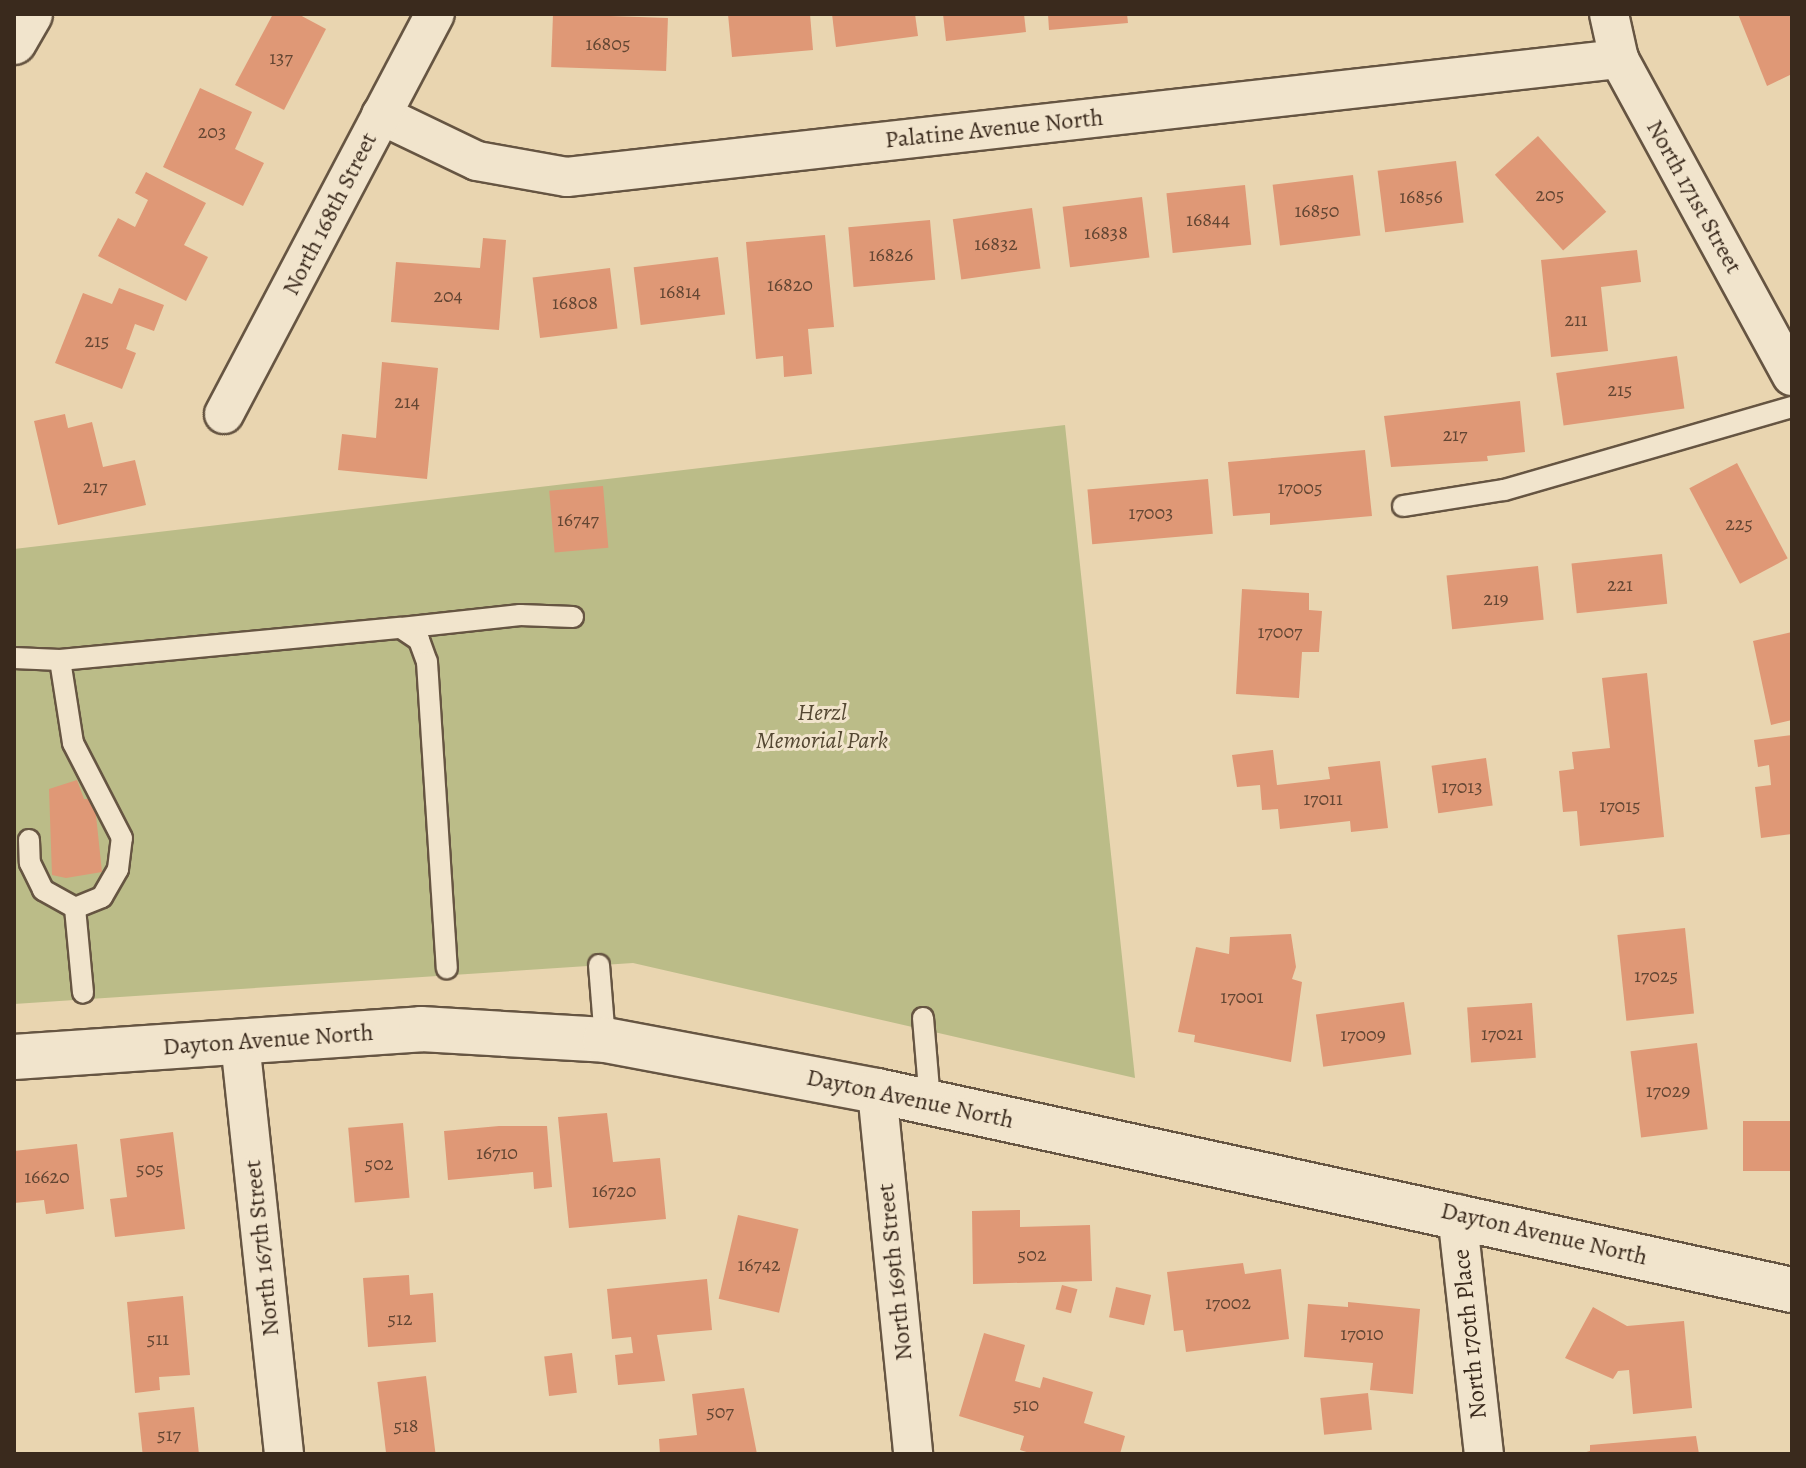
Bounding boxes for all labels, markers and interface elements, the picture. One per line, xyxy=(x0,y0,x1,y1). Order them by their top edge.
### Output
house number: 16805 xyxy=(585,31,631,55)
house number: 137 xyxy=(269,45,293,69)
street label: Palatine Avenue North xyxy=(883,103,1105,155)
street label: North 171st Street xyxy=(1640,115,1748,279)
house number: 203 xyxy=(198,119,226,143)
street label: North 168th Street xyxy=(277,128,383,300)
house number: 205 xyxy=(1536,182,1564,206)
house number: 16856 xyxy=(1399,184,1443,208)
house number: 16850 xyxy=(1294,198,1340,222)
house number: 16844 xyxy=(1186,207,1230,231)
house number: 16838 xyxy=(1084,220,1128,244)
house number: 16832 xyxy=(974,231,1018,255)
house number: 16826 xyxy=(869,242,913,266)
house number: 16820 xyxy=(767,272,813,296)
house number: 16814 xyxy=(659,279,701,303)
house number: 204 xyxy=(433,283,463,307)
house number: 16808 xyxy=(552,290,598,314)
house number: 211 xyxy=(1564,307,1588,331)
house number: 215 xyxy=(85,328,109,352)
house number: 215 xyxy=(1608,377,1632,401)
house number: 214 xyxy=(394,389,420,413)
house number: 217 xyxy=(1443,422,1467,446)
house number: 217 xyxy=(83,474,107,498)
house number: 17005 xyxy=(1277,475,1323,499)
house number: 17003 xyxy=(1129,500,1173,524)
house number: 16747 xyxy=(557,507,599,531)
house number: 225 xyxy=(1725,511,1753,535)
house number: 221 xyxy=(1607,572,1633,596)
house number: 219 xyxy=(1483,586,1509,610)
house number: 17007 xyxy=(1258,619,1302,643)
park label: Herzl Memorial Park xyxy=(756,699,888,755)
house number: 17013 xyxy=(1441,774,1483,798)
house number: 17011 xyxy=(1303,786,1343,810)
house number: 17015 xyxy=(1599,793,1641,817)
house number: 17025 xyxy=(1634,963,1678,987)
house number: 17001 xyxy=(1220,984,1264,1008)
street label: Dayton Avenue North xyxy=(162,1018,374,1062)
house number: 17021 xyxy=(1481,1021,1523,1045)
house number: 17009 xyxy=(1340,1022,1386,1046)
street label: Dayton Avenue North xyxy=(804,1063,1016,1135)
house number: 17029 xyxy=(1646,1078,1690,1102)
house number: 16710 xyxy=(476,1140,518,1164)
house number: 502 xyxy=(365,1151,393,1175)
house number: 505 xyxy=(136,1156,164,1180)
street label: North 167th Street xyxy=(238,1158,286,1338)
house number: 16620 xyxy=(24,1164,70,1188)
house number: 16720 xyxy=(592,1178,636,1202)
street label: North 169th Street xyxy=(871,1182,919,1362)
street label: Dayton Avenue North xyxy=(1438,1196,1650,1272)
house number: 502 xyxy=(1018,1242,1046,1266)
street label: North 170th Place xyxy=(1447,1248,1493,1420)
house number: 16742 xyxy=(737,1252,781,1276)
house number: 17002 xyxy=(1205,1290,1251,1314)
house number: 512 xyxy=(388,1306,412,1330)
house number: 17010 xyxy=(1340,1321,1384,1345)
house number: 511 xyxy=(147,1326,169,1350)
house number: 510 xyxy=(1013,1392,1039,1416)
house number: 507 xyxy=(706,1399,734,1423)
house number: 518 xyxy=(393,1413,419,1437)
house number: 517 xyxy=(157,1422,181,1446)

